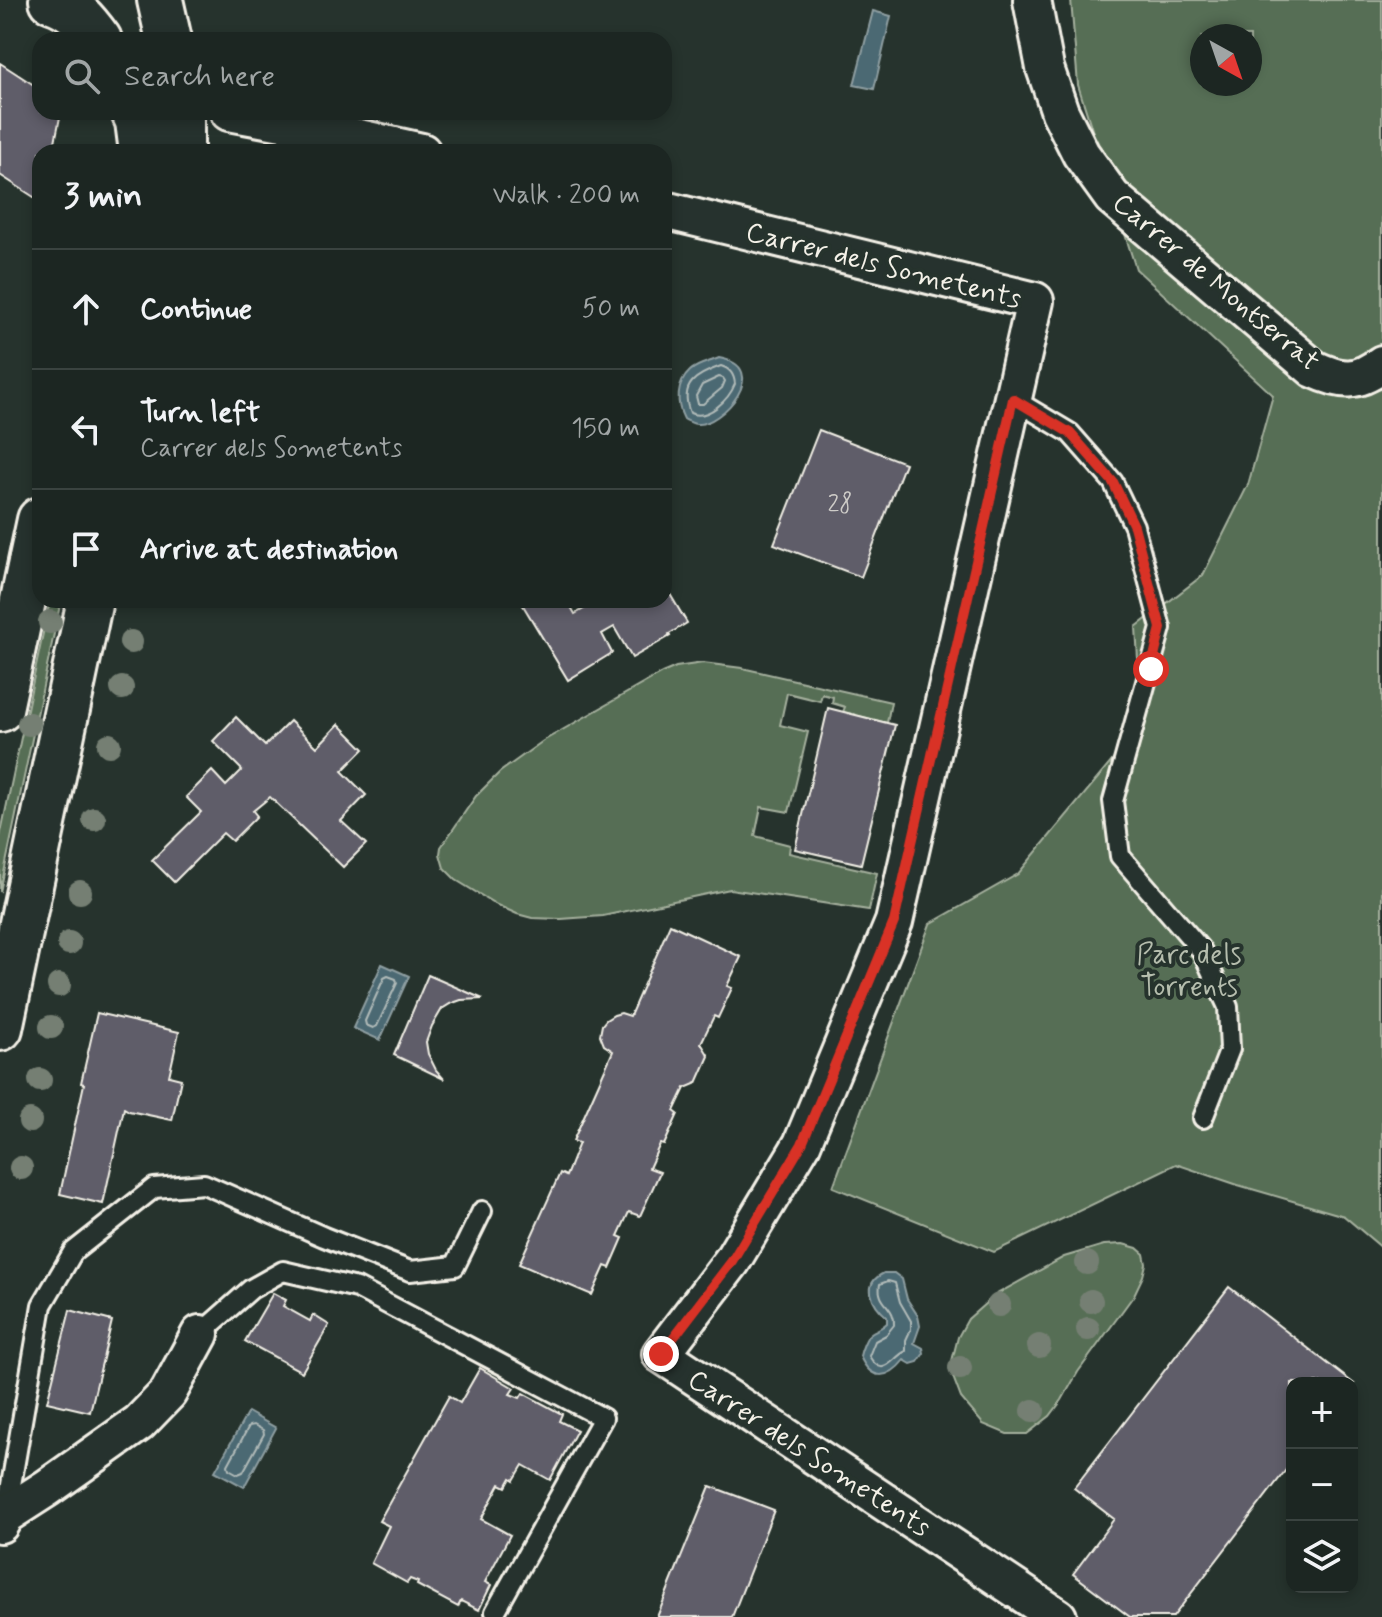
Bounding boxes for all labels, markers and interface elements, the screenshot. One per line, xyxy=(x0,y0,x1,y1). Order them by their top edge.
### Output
north arrow xyxy=(1190,24,1262,96)
search box xyxy=(32,32,672,120)
icon: search xyxy=(60,54,104,98)
text: Search here xyxy=(124,57,275,96)
text: 3 min xyxy=(64,174,142,219)
text: Walk · 200 m xyxy=(493,179,640,213)
street label: Carrer de Montserrat xyxy=(1104,185,1327,381)
street label: Carrer dels Sometents xyxy=(742,214,1025,319)
icon: ahead xyxy=(64,287,108,331)
text: Continue xyxy=(140,290,252,329)
text: 50 m xyxy=(582,292,640,326)
text: Turn left xyxy=(140,393,260,432)
icon: left xyxy=(64,407,108,451)
text: 150 m xyxy=(571,412,640,446)
text: Carrer dels Sometents xyxy=(140,432,402,466)
house number: 28 xyxy=(828,489,852,520)
icon: arrive xyxy=(64,527,108,571)
text: Arrive at destination xyxy=(140,530,398,569)
route start xyxy=(1133,651,1169,687)
park label: Parc dels Torrents xyxy=(1137,937,1241,1006)
route end xyxy=(643,1336,679,1372)
street label: Carrer dels Sometents xyxy=(680,1362,937,1547)
map controls xyxy=(1286,1377,1358,1593)
button: + xyxy=(1286,1377,1358,1449)
button: − xyxy=(1286,1449,1358,1521)
button: layers xyxy=(1286,1521,1358,1593)

